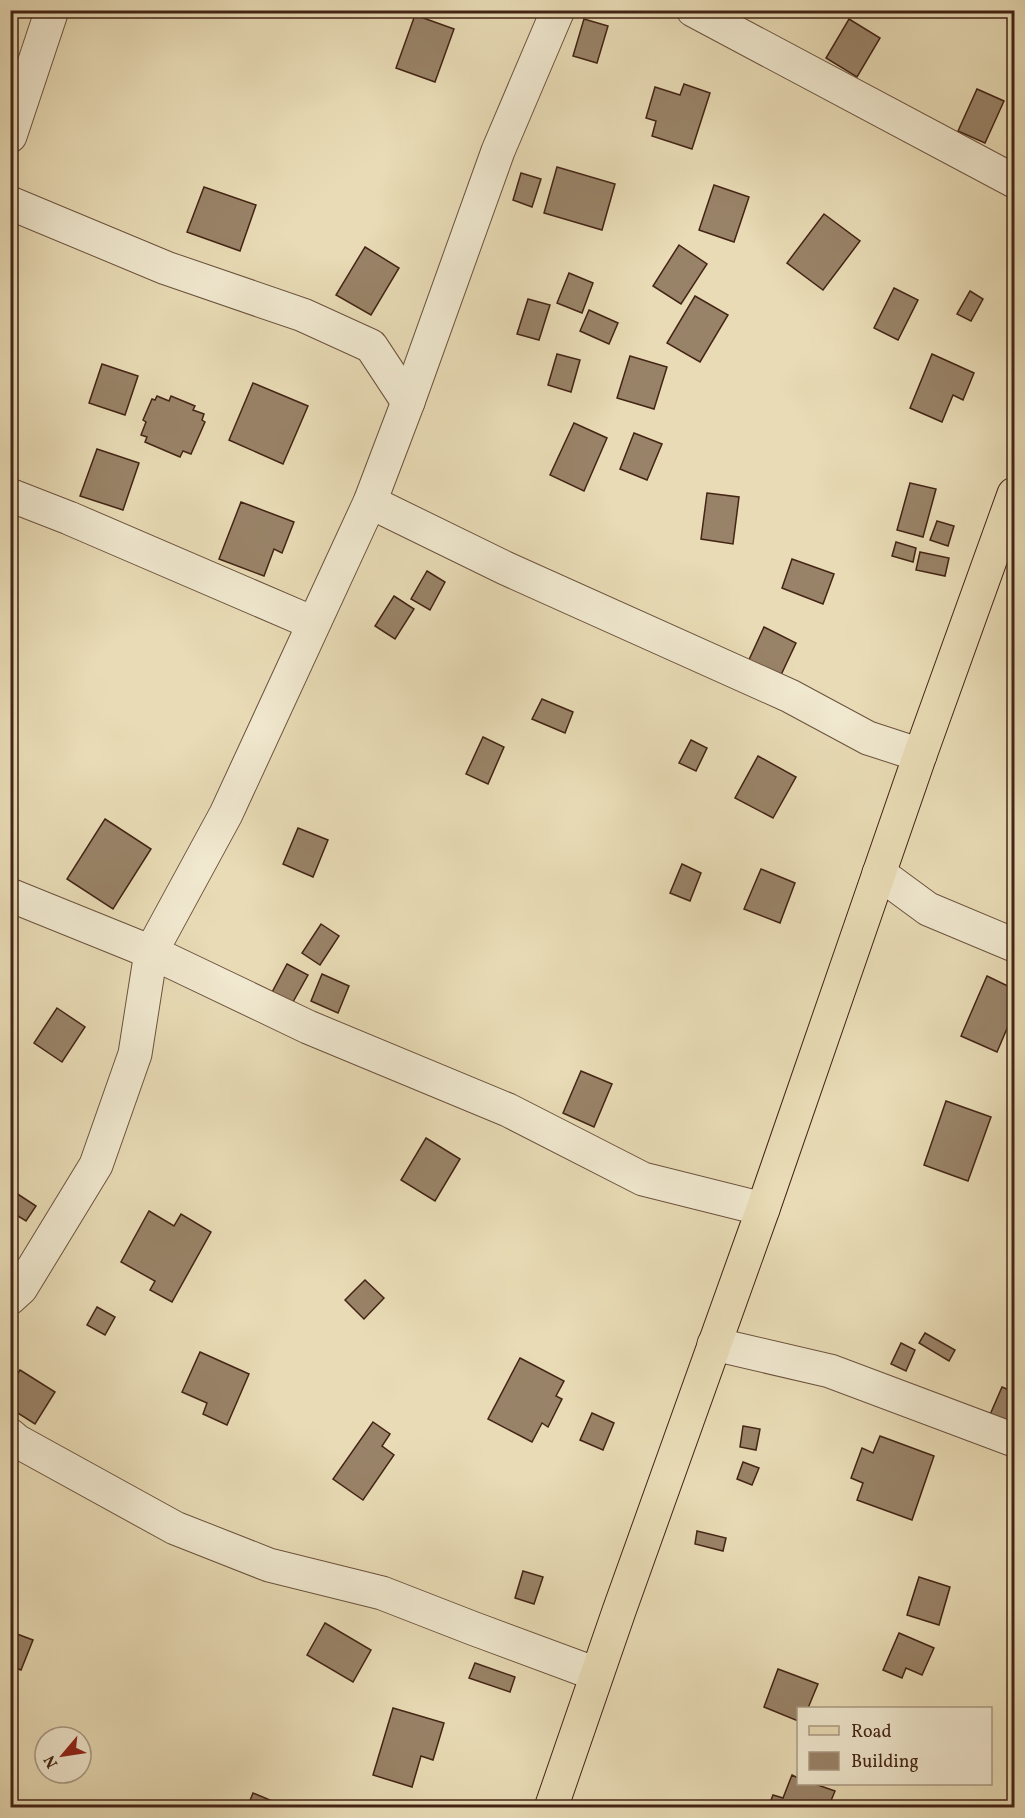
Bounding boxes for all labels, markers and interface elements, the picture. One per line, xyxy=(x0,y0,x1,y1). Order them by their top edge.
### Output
legend xyxy=(797,1707,992,1785)
text: Road xyxy=(851,1720,892,1745)
north arrow xyxy=(33,1725,93,1785)
text: Building xyxy=(851,1750,919,1775)
text: N xyxy=(39,1751,64,1772)

